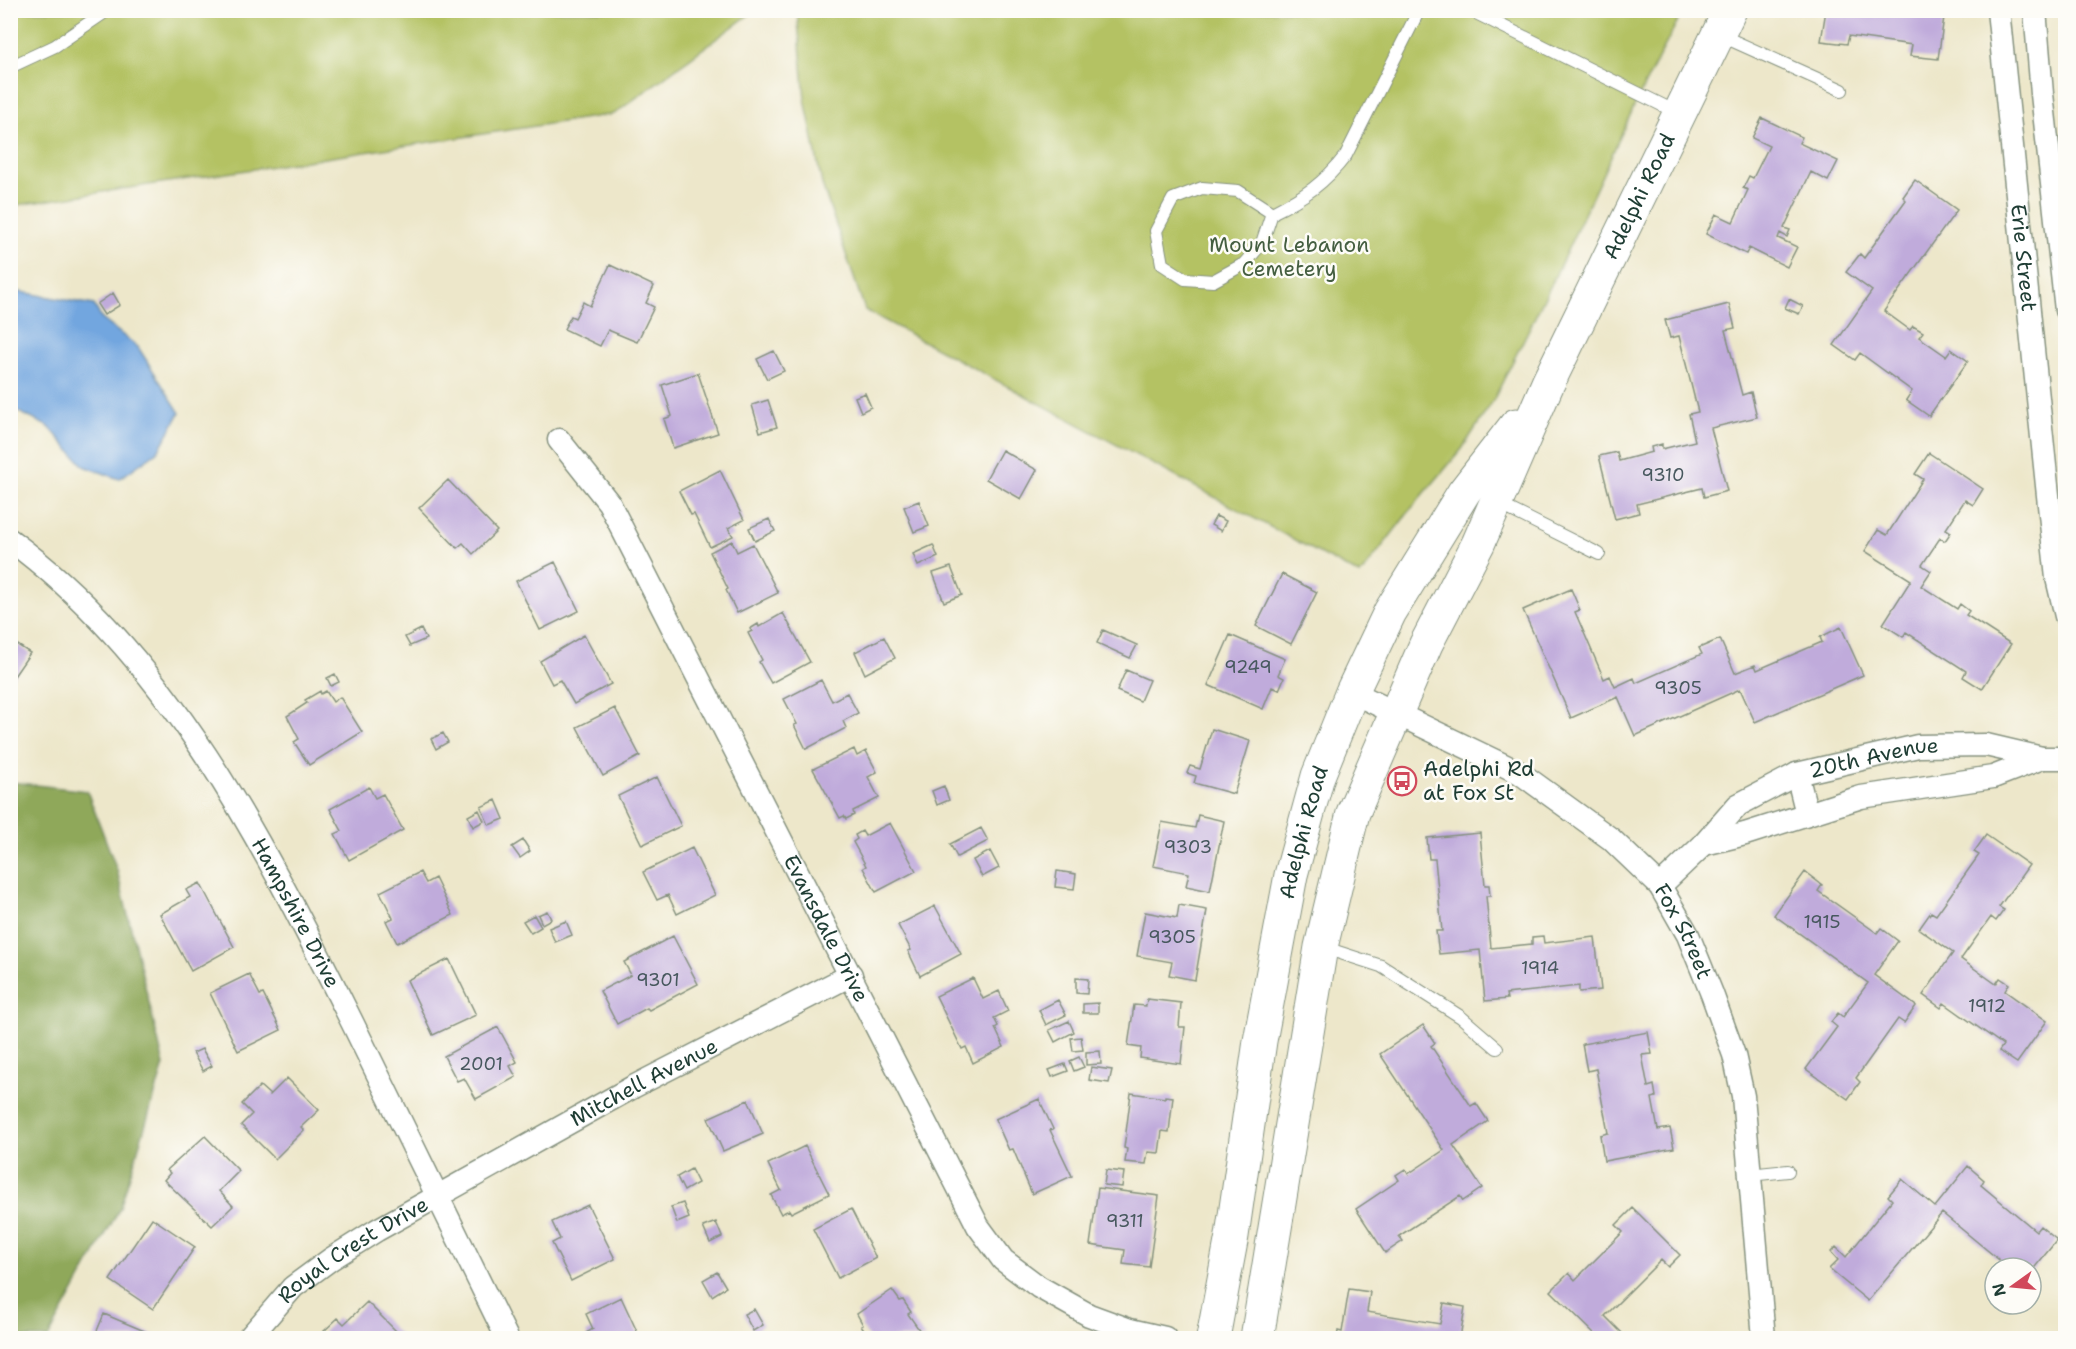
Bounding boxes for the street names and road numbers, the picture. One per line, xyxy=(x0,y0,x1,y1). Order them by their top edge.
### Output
street label: Adelphi Road xyxy=(1596,129,1682,264)
street label: Erie Street xyxy=(2004,203,2043,313)
street label: 20th Avenue xyxy=(1806,732,1939,785)
street label: Adelphi Road xyxy=(1273,761,1335,901)
street label: Hampshire Drive xyxy=(245,833,347,993)
street label: Evansdale Drive xyxy=(777,850,875,1007)
street label: Fox Street xyxy=(1648,879,1718,983)
street label: Mitchell Avenue xyxy=(565,1032,722,1133)
street label: Royal Crest Drive xyxy=(271,1190,433,1309)

